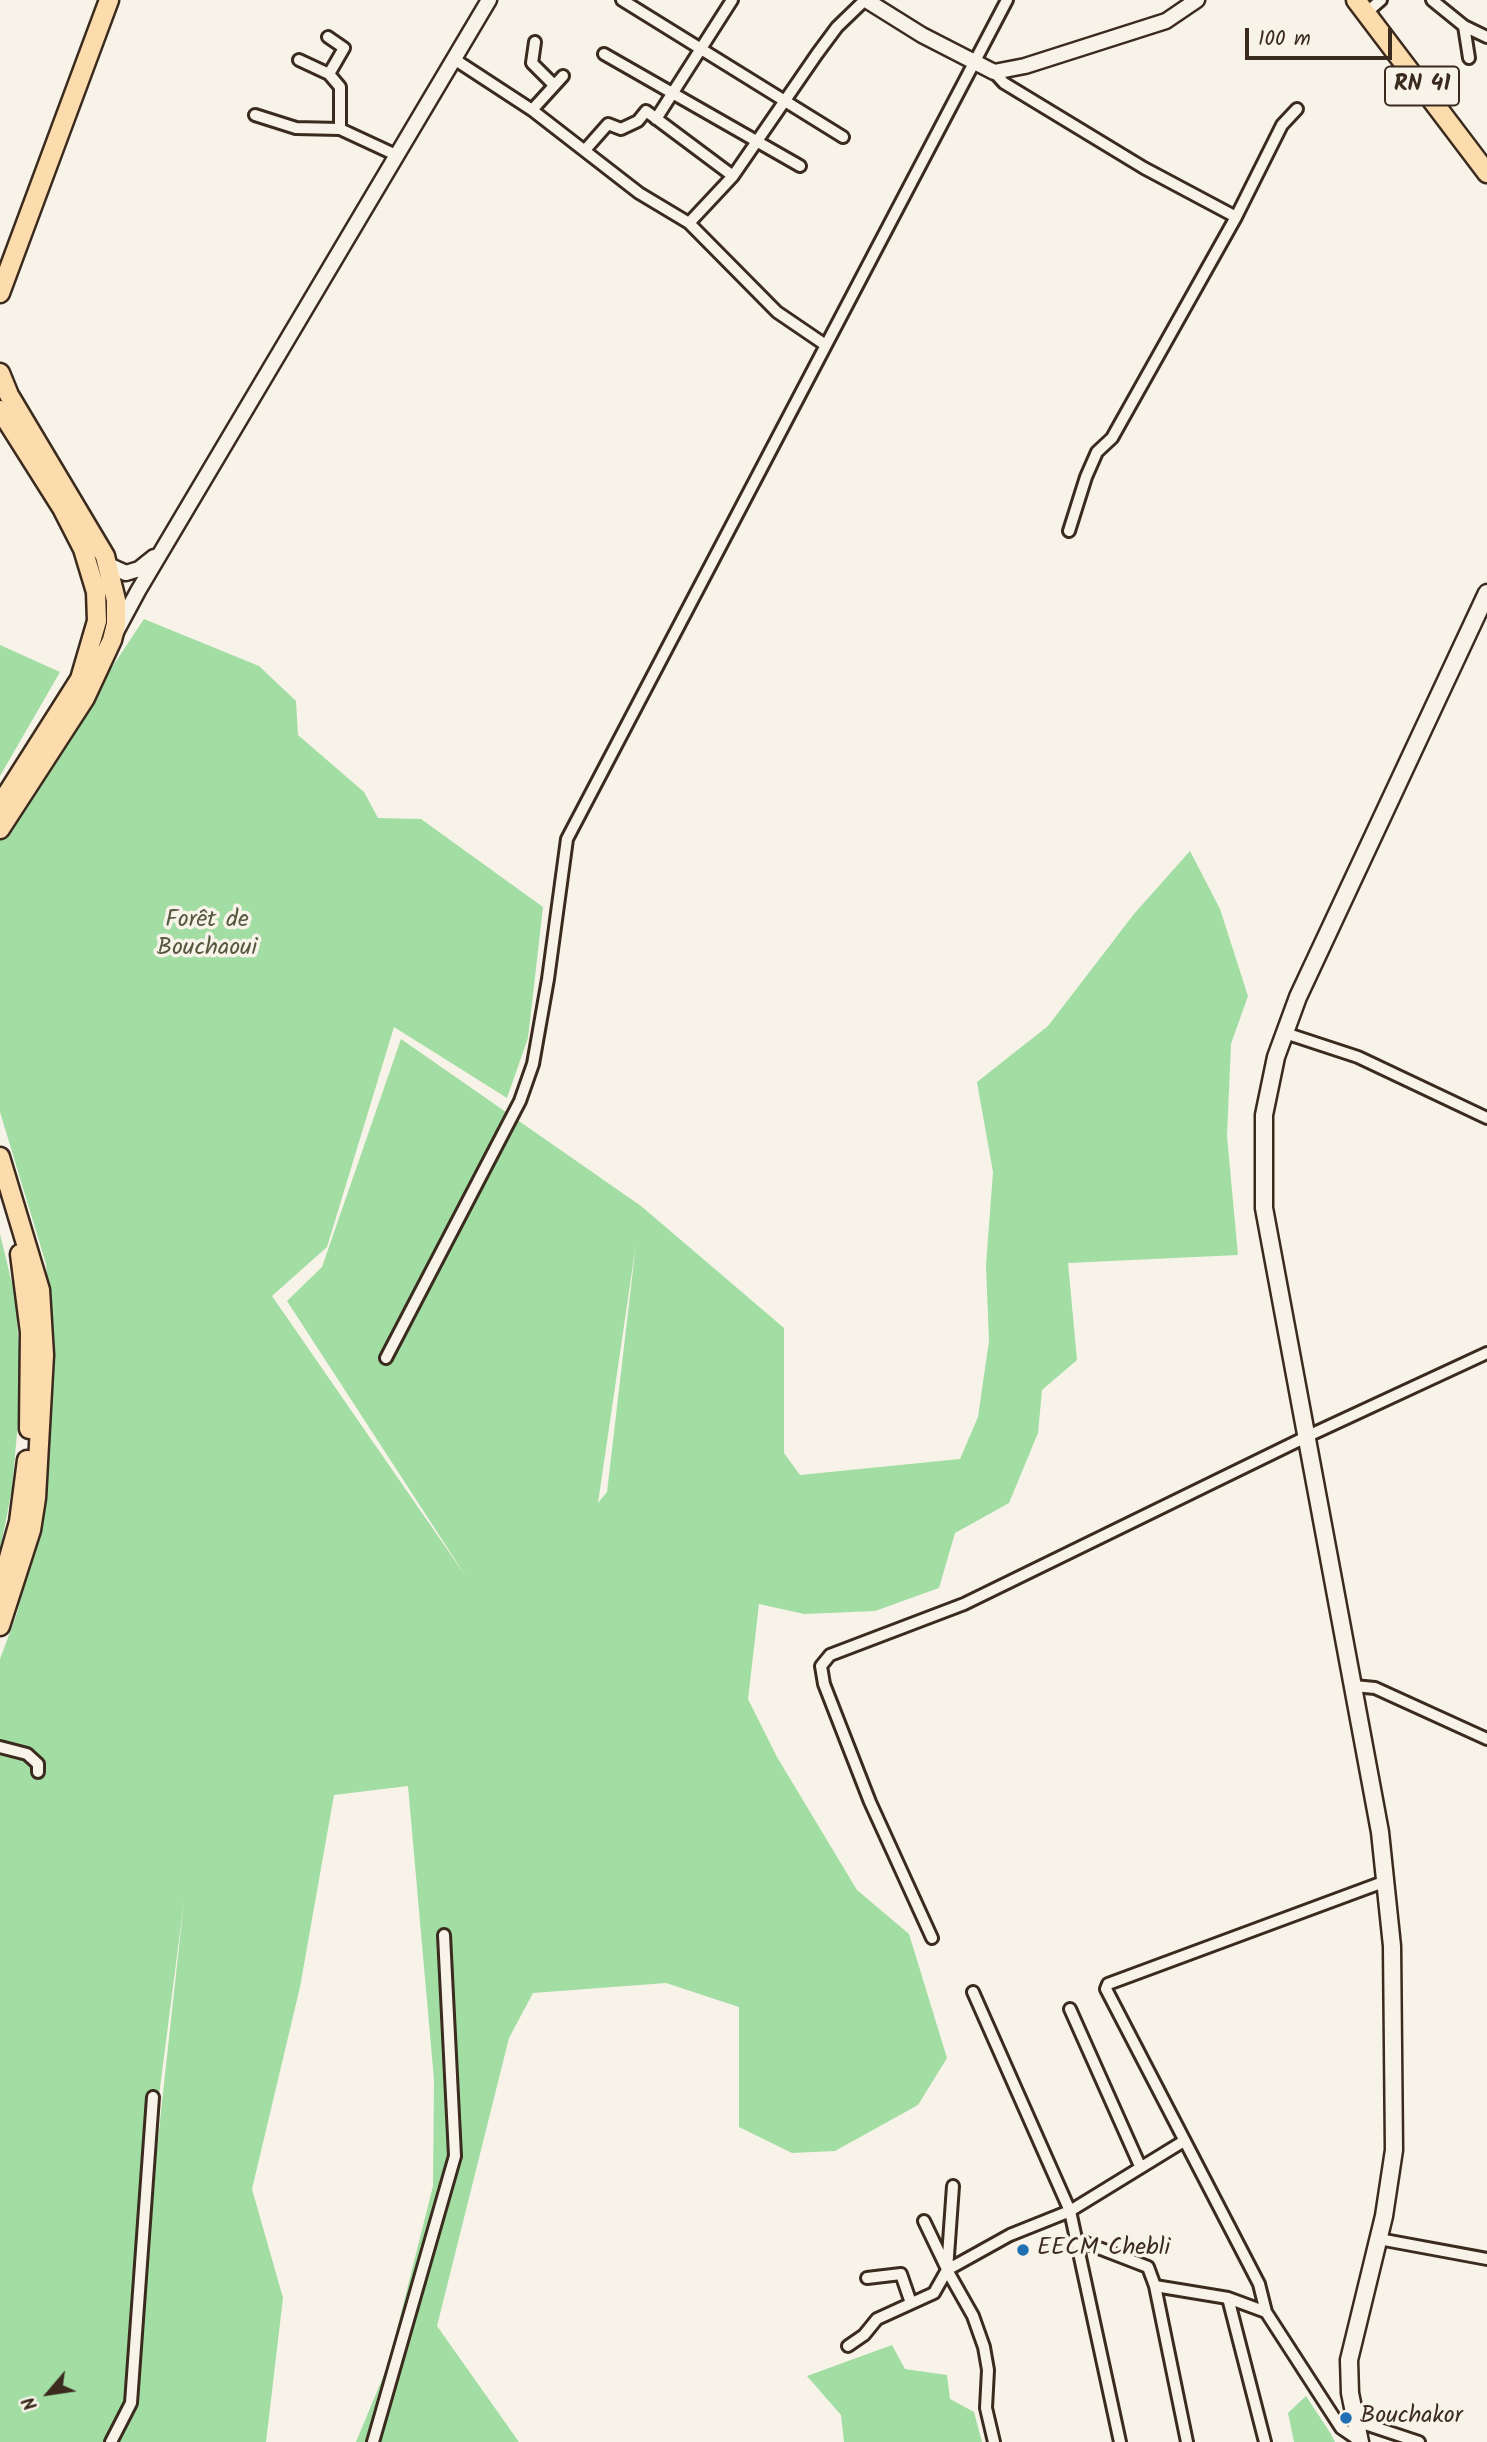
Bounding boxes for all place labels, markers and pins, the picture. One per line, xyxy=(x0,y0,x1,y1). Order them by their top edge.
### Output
place label: EECM Chebli xyxy=(1037,2236,1170,2264)
marker: EECM Chebli xyxy=(1015,2242,1031,2258)
place label: Bouchakor xyxy=(1360,2404,1463,2432)
marker: Bouchakor xyxy=(1338,2410,1354,2426)

